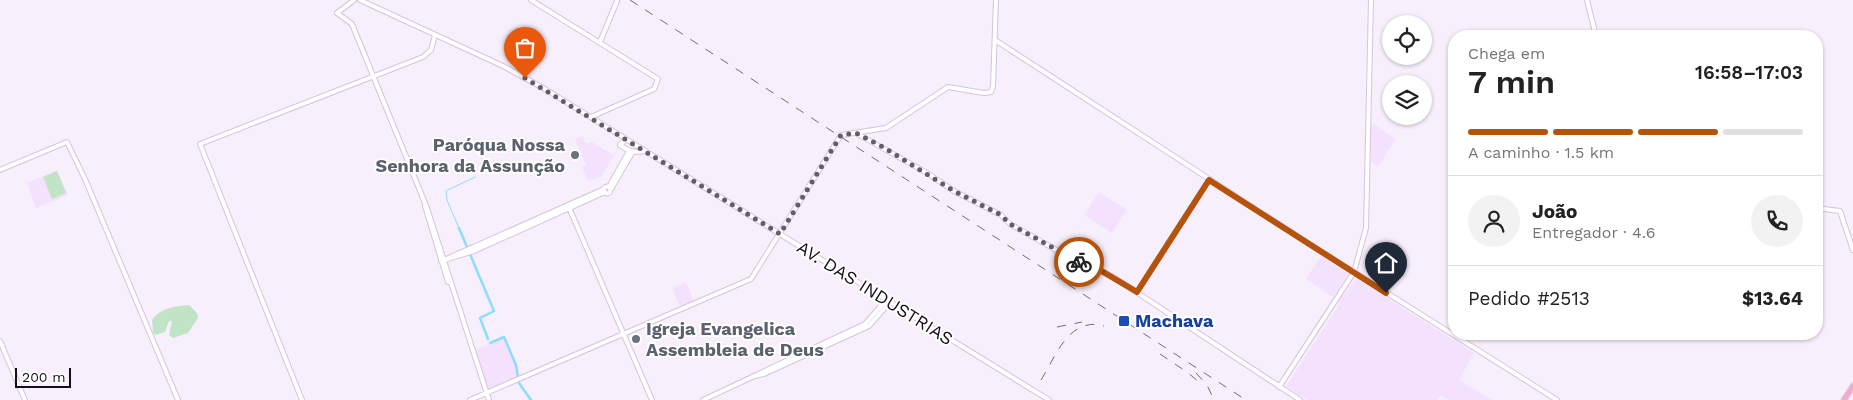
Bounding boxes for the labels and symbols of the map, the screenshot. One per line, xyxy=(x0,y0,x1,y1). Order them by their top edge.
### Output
pin xyxy=(504,27,546,78)
place label: Paróqua Nossa Senhora da Assunção xyxy=(376,134,566,176)
marker: Paróqua Nossa Senhora da Assunção xyxy=(569,149,581,161)
street label: AV. DAS INDUSTRIAS xyxy=(793,236,957,349)
courier xyxy=(1054,237,1104,287)
pin xyxy=(1365,242,1407,293)
place label: Machava xyxy=(1135,310,1214,331)
marker: Machava xyxy=(1117,314,1131,328)
place label: Igreja Evangelica Assembleia de Deus xyxy=(646,318,824,360)
marker: Igreja Evangelica Assembleia de Deus xyxy=(630,333,642,345)
scale bar xyxy=(15,365,71,388)

